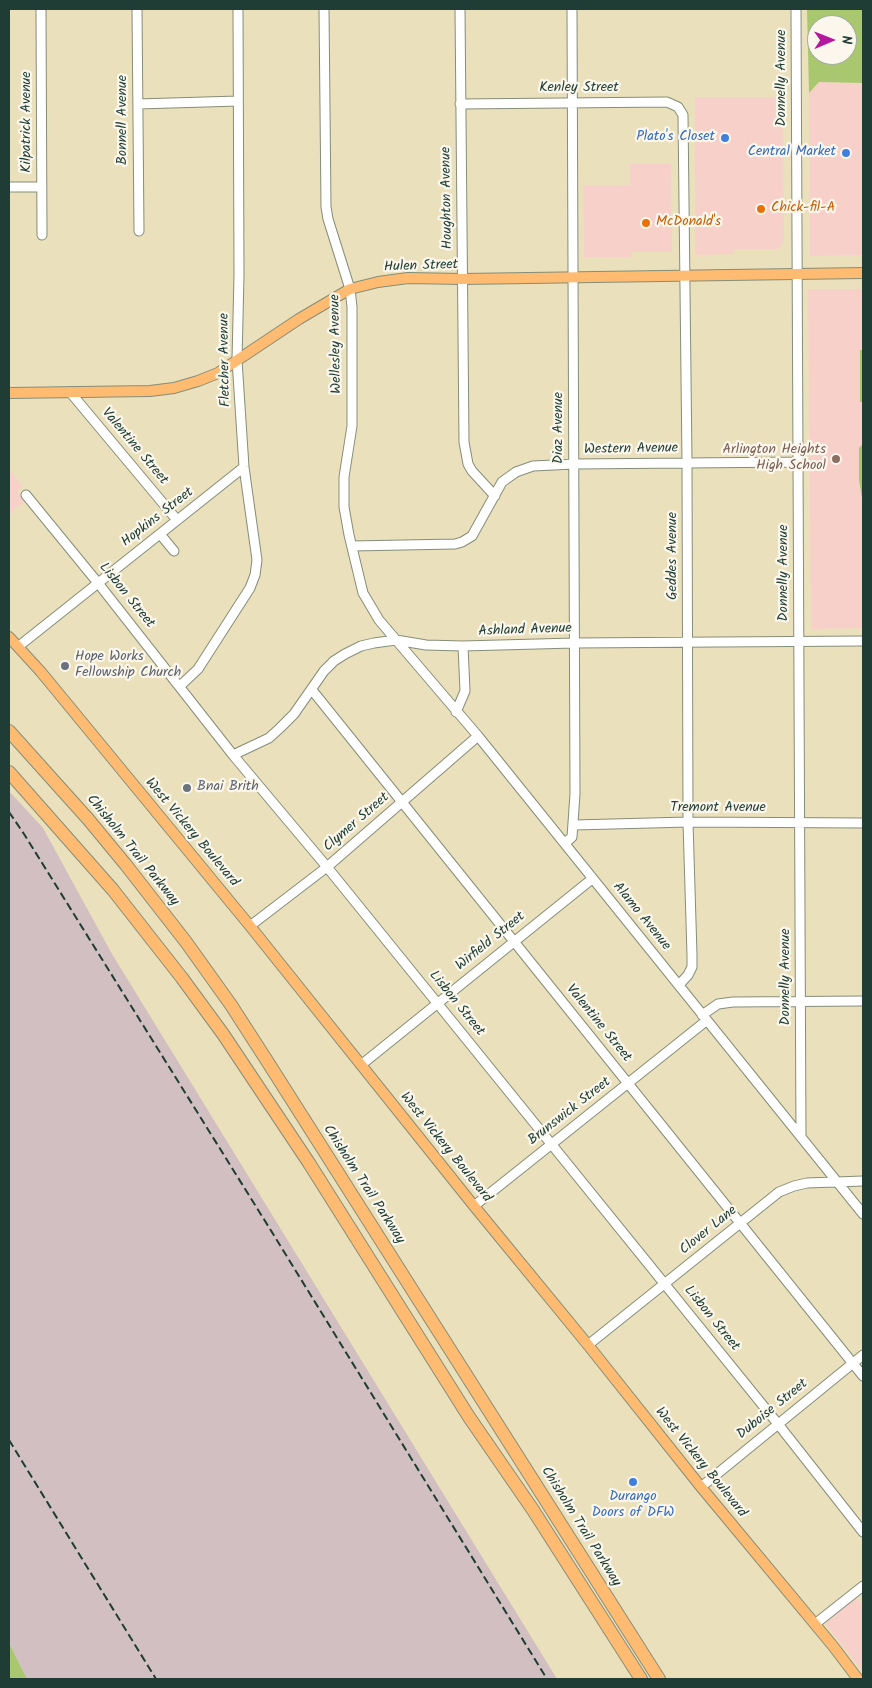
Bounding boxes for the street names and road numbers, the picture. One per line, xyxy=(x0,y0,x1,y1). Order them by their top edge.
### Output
street label: Donnelly Avenue xyxy=(775,30,791,126)
street label: Kilpatrick Avenue xyxy=(20,71,36,173)
street label: Bonnell Avenue xyxy=(116,75,132,165)
street label: Kenley Street xyxy=(539,81,619,97)
street label: Houghton Avenue xyxy=(439,147,457,249)
street label: Hulen Street xyxy=(384,257,458,277)
street label: Wellesley Avenue xyxy=(328,294,346,394)
street label: Fletcher Avenue xyxy=(217,313,235,407)
street label: Diaz Avenue xyxy=(552,392,568,464)
street label: Valentine Street xyxy=(97,405,171,489)
street label: Western Avenue xyxy=(584,441,678,459)
street label: Hopkins Street xyxy=(119,485,197,551)
street label: Geddes Avenue xyxy=(666,512,682,600)
street label: Donnelly Avenue xyxy=(777,525,793,621)
street label: Lisbon Street xyxy=(95,560,157,632)
street label: Ashland Avenue xyxy=(478,621,572,641)
street label: West Vickery Boulevard xyxy=(141,775,241,891)
street label: Clymer Street xyxy=(321,790,393,856)
street label: Chisholm Trail Parkway xyxy=(82,792,182,910)
street label: Tremont Avenue xyxy=(670,801,766,817)
street label: Alamo Avenue xyxy=(608,880,674,954)
street label: Wirfield Street xyxy=(453,909,529,975)
street label: Donnelly Avenue xyxy=(779,929,795,1025)
street label: Lisbon Street xyxy=(425,968,487,1040)
street label: Valentine Street xyxy=(562,982,634,1066)
street label: Brunswick Street xyxy=(525,1074,615,1150)
street label: West Vickery Boulevard xyxy=(395,1090,495,1206)
street label: Chisholm Trail Parkway xyxy=(318,1122,408,1248)
street label: Clover Lane xyxy=(677,1203,741,1259)
street label: Lisbon Street xyxy=(680,1283,742,1355)
street label: Duboise Street xyxy=(734,1376,812,1444)
street label: West Vickery Boulevard xyxy=(650,1405,750,1521)
street label: Chisholm Trail Parkway xyxy=(536,1464,624,1590)

